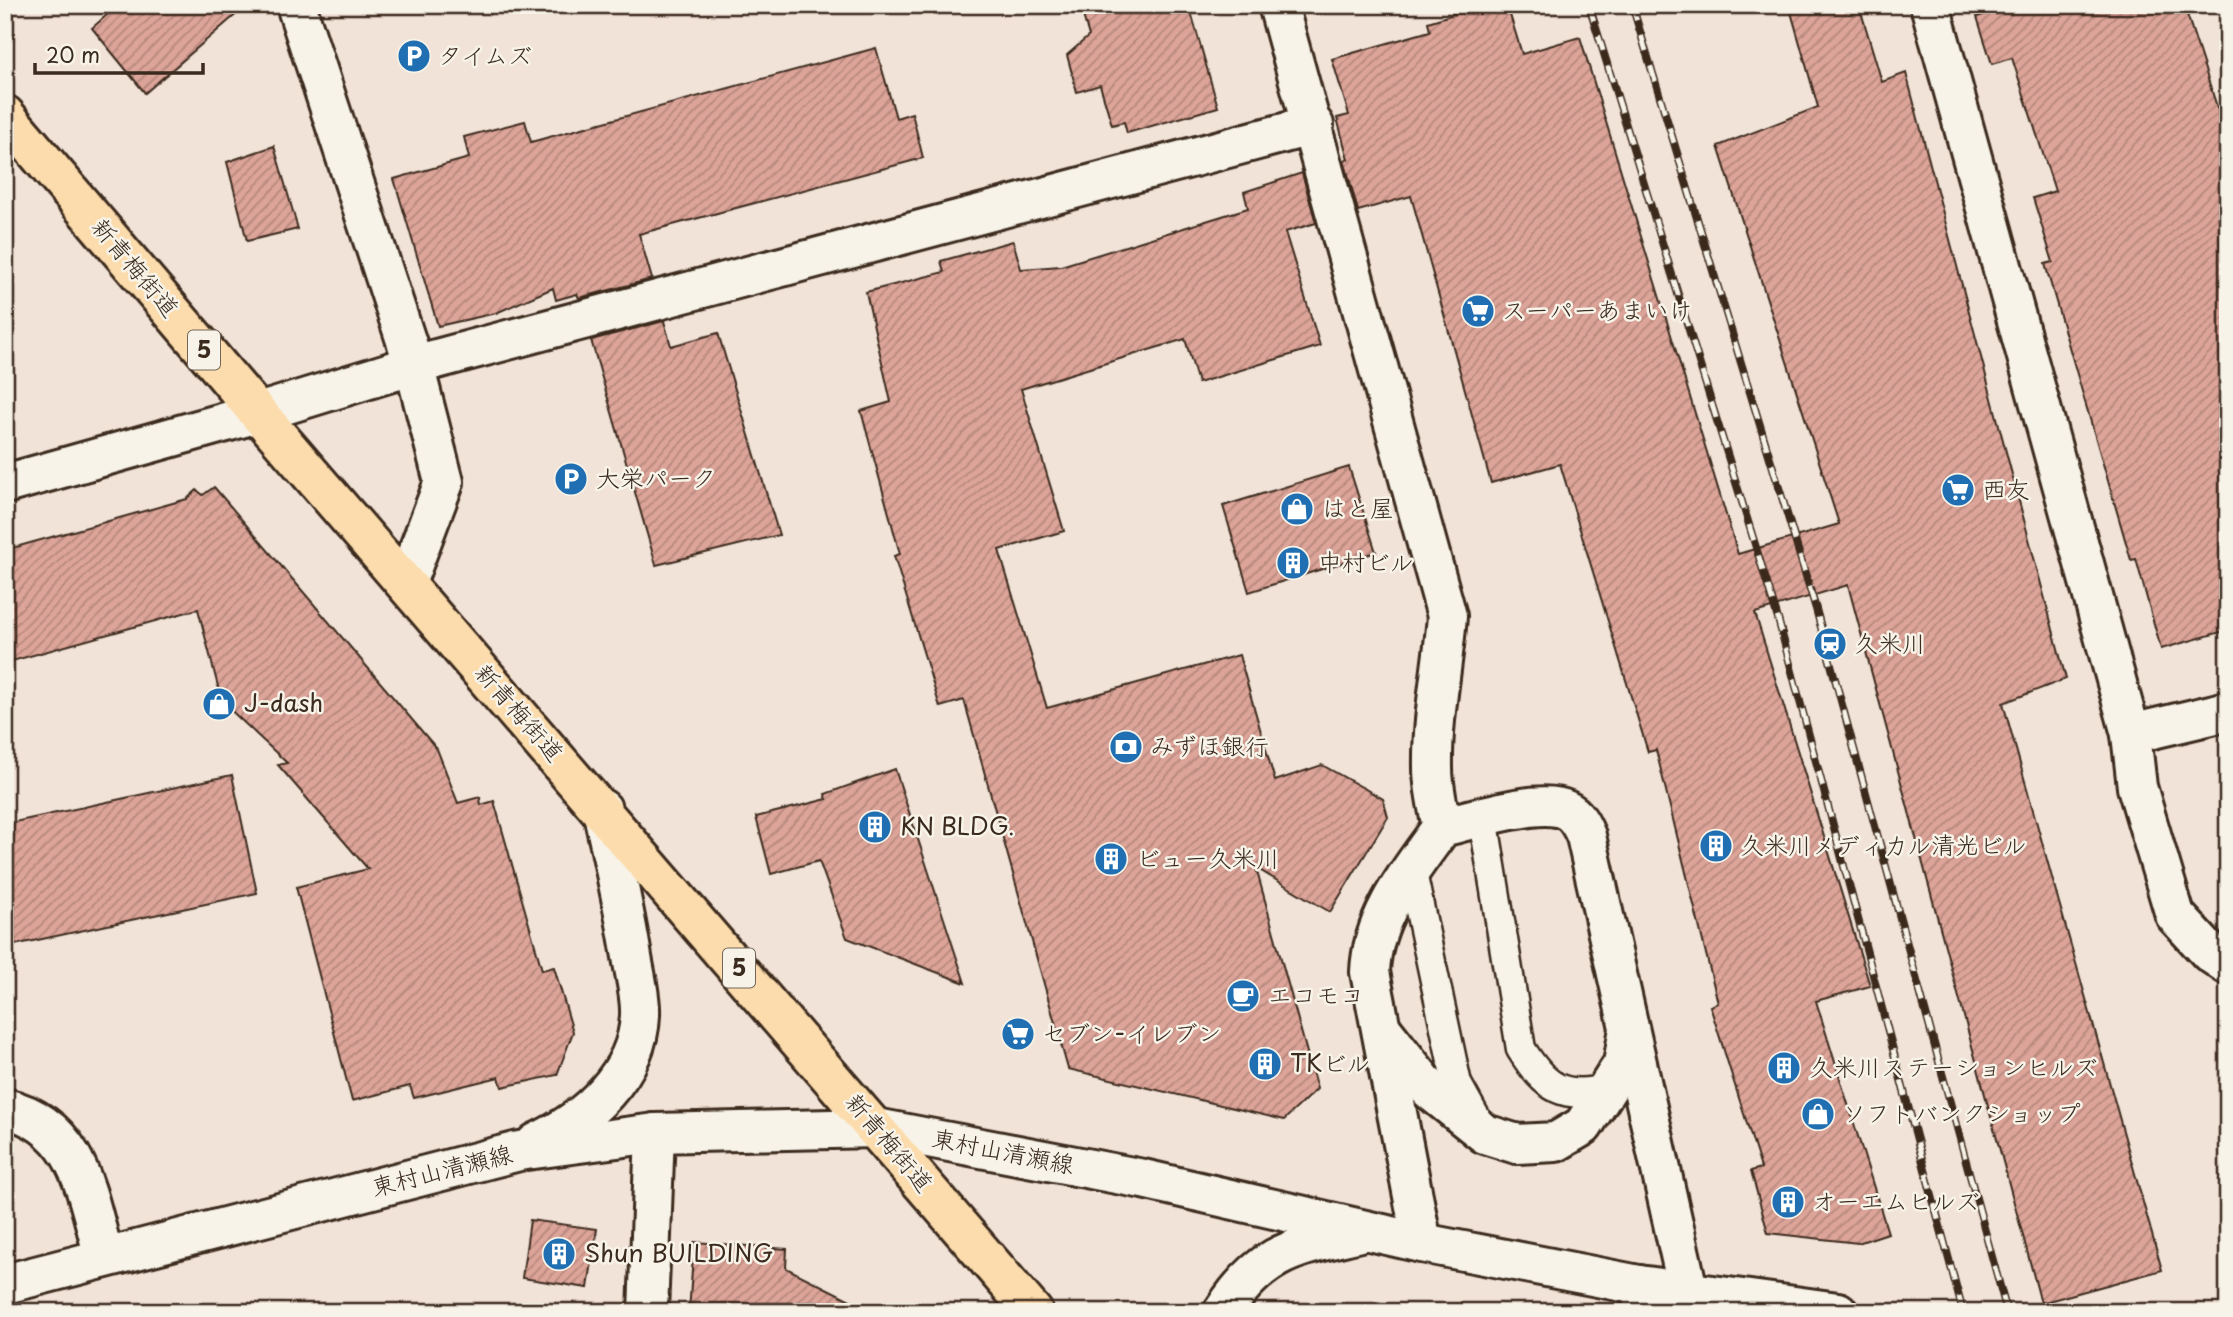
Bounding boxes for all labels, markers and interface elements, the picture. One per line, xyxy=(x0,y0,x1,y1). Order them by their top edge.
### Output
scale bar xyxy=(35,32,203,76)
place label: タイムズ xyxy=(438,36,532,72)
parking icon: タイムズ xyxy=(395,37,433,75)
text: 20 m xyxy=(46,38,100,70)
street label: 新青梅街道 xyxy=(84,209,189,324)
place label: スーパーあまいけ xyxy=(1502,291,1693,327)
supermarket icon: スーパーあまいけ xyxy=(1459,292,1497,330)
road number: 5 xyxy=(188,330,220,370)
place label: 大栄パーク xyxy=(596,459,716,495)
parking icon: 大栄パーク xyxy=(552,460,590,498)
place label: 西友 xyxy=(1982,470,2030,506)
supermarket icon: 西友 xyxy=(1939,471,1977,509)
place label: はと屋 xyxy=(1322,489,1394,525)
shop icon: はと屋 xyxy=(1278,490,1316,528)
place label: 中村ビル xyxy=(1318,543,1414,579)
building icon: 中村ビル xyxy=(1274,544,1312,582)
place label: 久米川 xyxy=(1854,624,1926,660)
station icon: 久米川 xyxy=(1811,625,1849,663)
street label: 新青梅街道 xyxy=(468,655,573,769)
place label: J-dash xyxy=(244,684,323,720)
shop icon: J-dash xyxy=(200,685,238,723)
place label: みずほ銀行 xyxy=(1150,727,1269,763)
bank icon: みずほ銀行 xyxy=(1107,728,1145,766)
place label: KN BLDG. xyxy=(900,807,1015,843)
building icon: KN BLDG. xyxy=(856,808,894,846)
place label: 久米川メディカル清光ビル xyxy=(1740,826,2027,862)
building icon: 久米川メディカル清光ビル xyxy=(1697,827,1735,865)
place label: ビュー久米川 xyxy=(1136,839,1280,875)
building icon: ビュー久米川 xyxy=(1092,840,1130,878)
road number: 5 xyxy=(723,948,755,987)
place label: エコモコ xyxy=(1268,976,1364,1012)
cafe icon: エコモコ xyxy=(1224,977,1262,1015)
place label: セブン-イレブン xyxy=(1042,1014,1222,1050)
supermarket icon: セブン-イレブン xyxy=(999,1015,1037,1053)
place label: TKビル xyxy=(1290,1044,1370,1080)
building icon: TKビル xyxy=(1246,1045,1284,1083)
place label: 久米川ステーションヒルズ xyxy=(1809,1048,2097,1084)
building icon: 久米川ステーションヒルズ xyxy=(1765,1049,1803,1087)
street label: 新青梅街道 xyxy=(838,1084,943,1199)
place label: ソフトバンクショップ xyxy=(1842,1094,2081,1130)
shop icon: ソフトバンクショップ xyxy=(1799,1095,1837,1133)
street label: 東村山清瀬線 xyxy=(929,1119,1077,1181)
street label: 東村山清瀬線 xyxy=(367,1134,516,1204)
place label: オーエムヒルズ xyxy=(1812,1182,1980,1218)
building icon: オーエムヒルズ xyxy=(1769,1183,1807,1221)
place label: Shun BUILDING xyxy=(584,1234,774,1270)
building icon: Shun BUILDING xyxy=(540,1235,578,1273)

